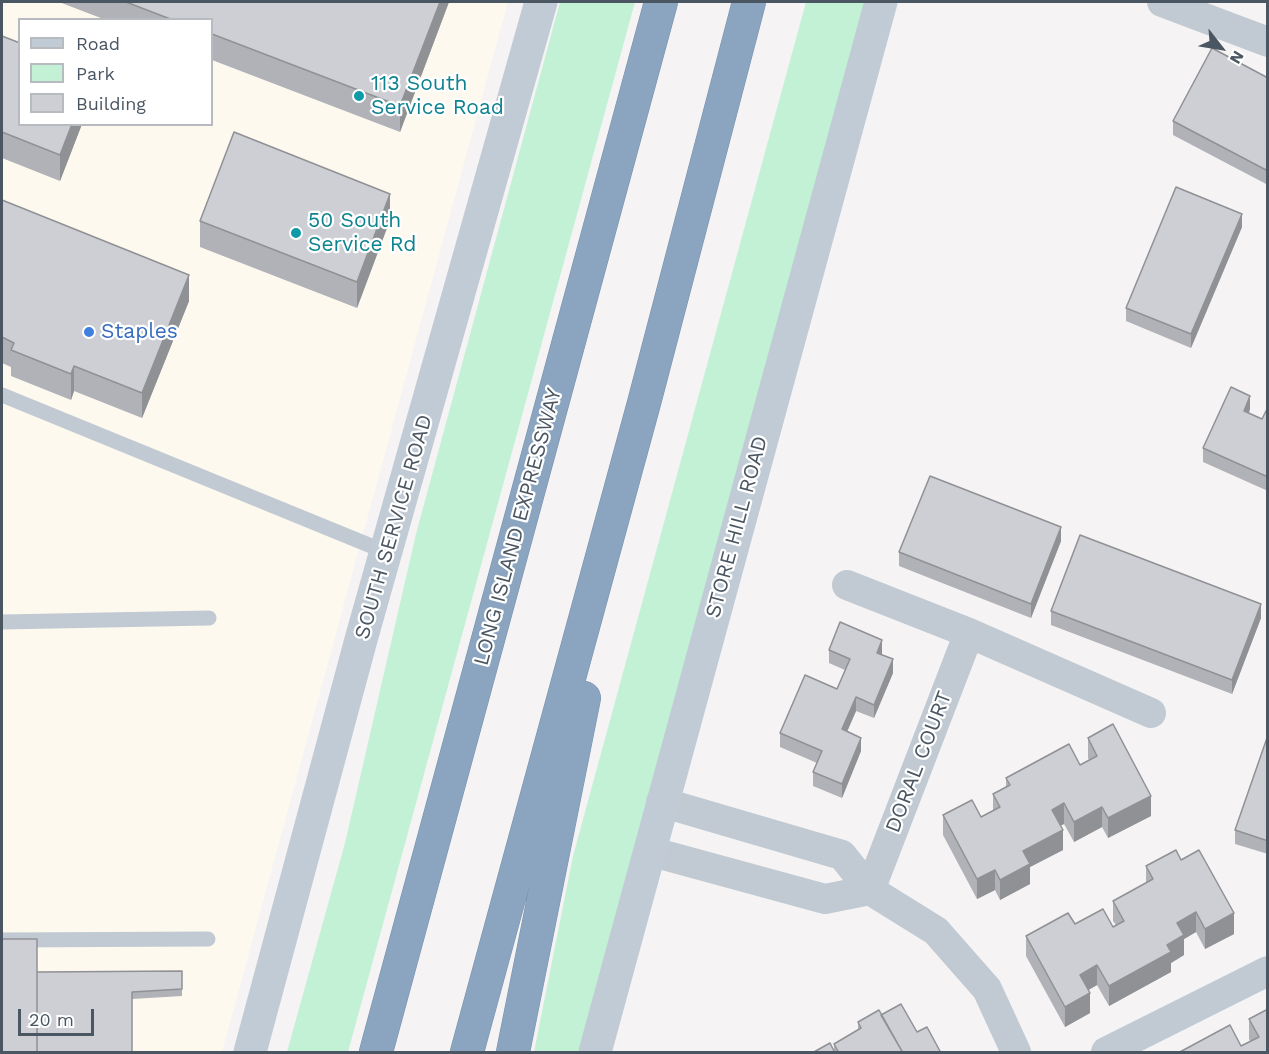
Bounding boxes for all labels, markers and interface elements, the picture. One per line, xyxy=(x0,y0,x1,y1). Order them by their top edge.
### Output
legend xyxy=(18,18,213,126)
north arrow xyxy=(1191,18,1251,78)
text: Road xyxy=(76,33,120,54)
text: N xyxy=(1226,48,1248,67)
text: Park xyxy=(76,63,115,84)
place label: 113 South Service Road xyxy=(371,71,504,121)
marker: 113 South Service Road xyxy=(352,89,366,103)
text: Building xyxy=(76,93,146,114)
place label: 50 South Service Rd xyxy=(308,208,416,258)
marker: 50 South Service Rd xyxy=(289,226,303,240)
place label: Staples xyxy=(101,319,178,345)
marker: Staples xyxy=(82,325,96,339)
street label: LONG ISLAND EXPRESSWAY xyxy=(469,386,567,668)
street label: SOUTH SERVICE ROAD xyxy=(350,412,438,642)
street label: STORE HILL ROAD xyxy=(701,433,773,621)
street label: DORAL COURT xyxy=(880,688,958,836)
scale bar xyxy=(21,997,98,1035)
text: 20 m xyxy=(29,1009,74,1030)

